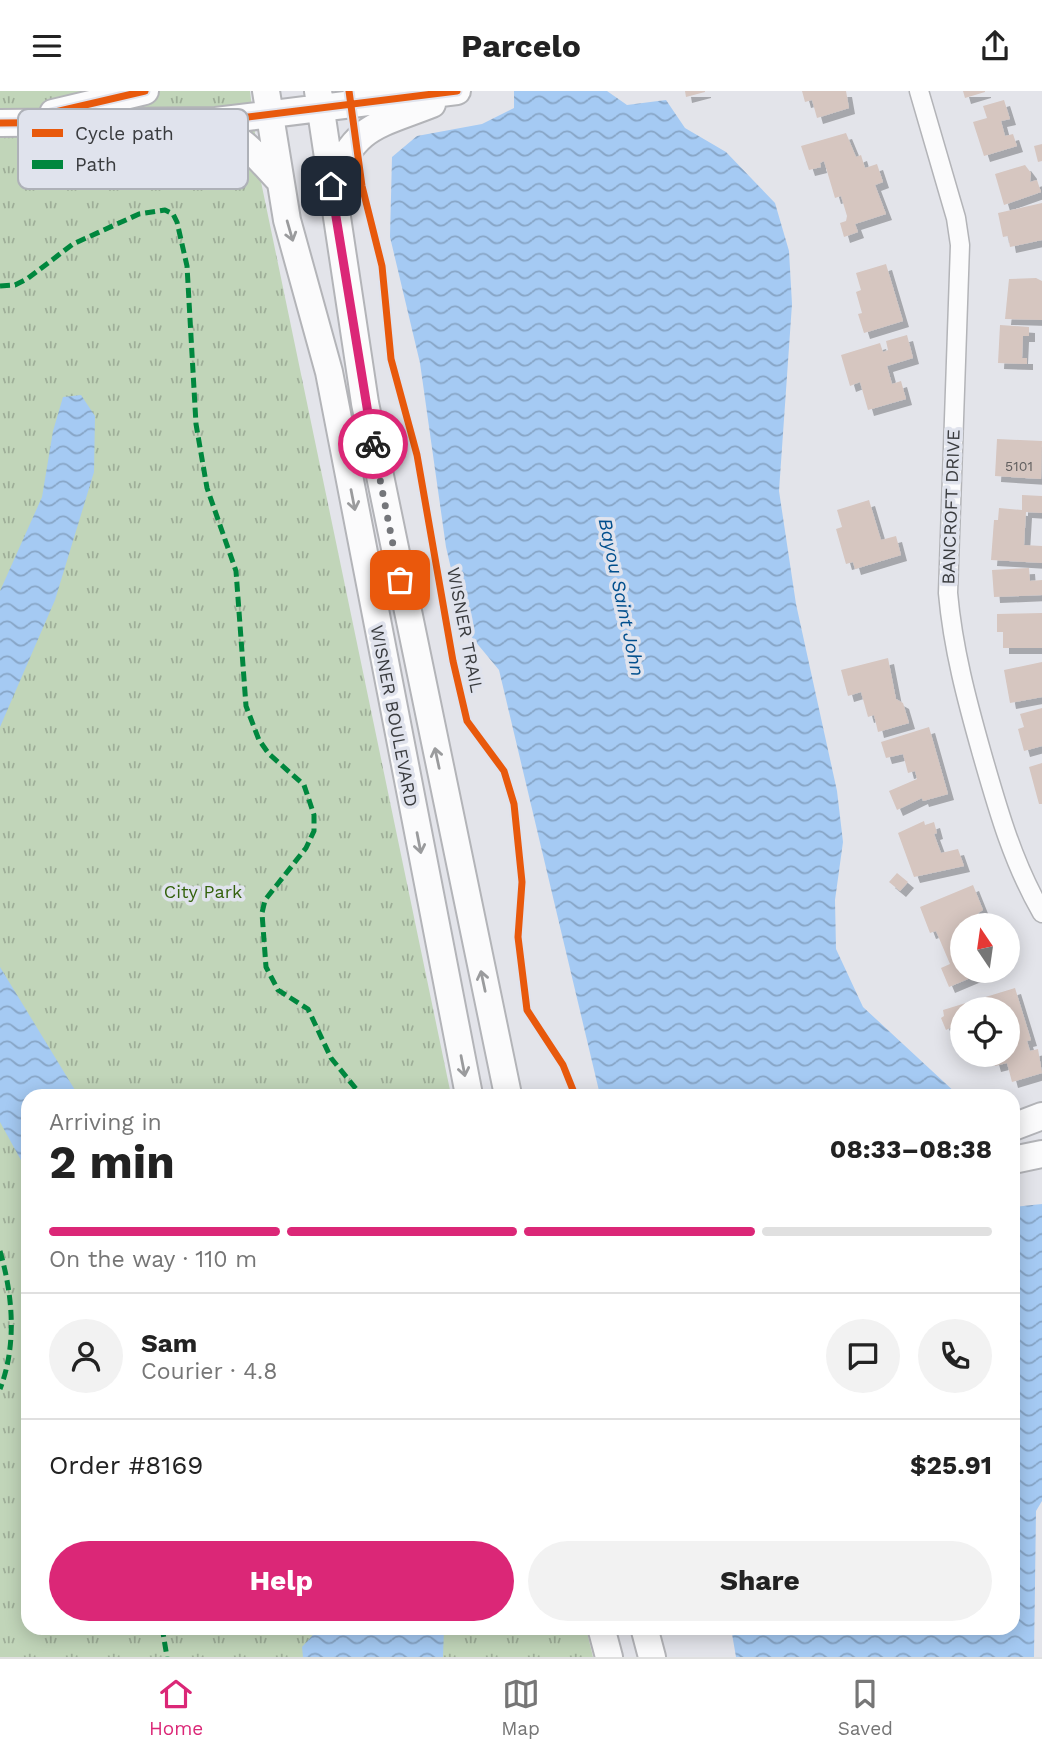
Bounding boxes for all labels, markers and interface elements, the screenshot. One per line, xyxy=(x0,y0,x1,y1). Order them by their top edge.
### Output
icon: menu xyxy=(28,27,66,65)
text: Parcelo xyxy=(461,27,581,65)
icon: share xyxy=(976,27,1014,65)
legend xyxy=(18,109,248,189)
text: Cycle path xyxy=(75,122,174,145)
text: Path xyxy=(75,153,117,176)
pin xyxy=(301,156,361,216)
icon: home xyxy=(312,167,350,205)
one-way arrow xyxy=(284,219,297,241)
courier xyxy=(338,409,408,479)
icon: bike xyxy=(354,425,392,463)
street label: BANCROFT DRIVE xyxy=(937,429,964,585)
house number: 5101 xyxy=(1005,458,1033,474)
one-way arrow xyxy=(347,488,360,510)
water label: Bayou Saint John xyxy=(594,516,649,678)
pin xyxy=(370,550,430,610)
icon: bag xyxy=(381,561,419,599)
street label: WISNER TRAIL xyxy=(443,565,488,695)
street label: WISNER BOULEVARD xyxy=(367,623,422,809)
one-way arrow xyxy=(429,747,443,770)
one-way arrow xyxy=(413,831,427,854)
park label: City Park xyxy=(164,881,242,902)
north arrow xyxy=(950,913,1020,983)
map controls xyxy=(950,913,1020,1067)
one-way arrow xyxy=(476,970,490,993)
button: locate xyxy=(950,997,1020,1067)
one-way arrow xyxy=(457,1054,471,1077)
text: Arriving in xyxy=(49,1109,162,1136)
text: 08:33–08:38 xyxy=(830,1134,992,1164)
text: 2 min xyxy=(49,1135,175,1189)
text: On the way · 110 m xyxy=(49,1246,257,1273)
button: person xyxy=(49,1319,123,1393)
button: chat xyxy=(826,1319,900,1393)
button: phone xyxy=(918,1319,992,1393)
text: Sam xyxy=(141,1328,197,1358)
text: Courier · 4.8 xyxy=(141,1358,277,1385)
text: Order #8169 xyxy=(49,1450,203,1480)
text: $25.91 xyxy=(910,1450,992,1480)
button: Help xyxy=(49,1541,514,1621)
button: Share xyxy=(528,1541,992,1621)
tab: Home xyxy=(149,1675,203,1740)
tab: Map xyxy=(501,1675,540,1740)
tab: Saved xyxy=(838,1675,893,1740)

